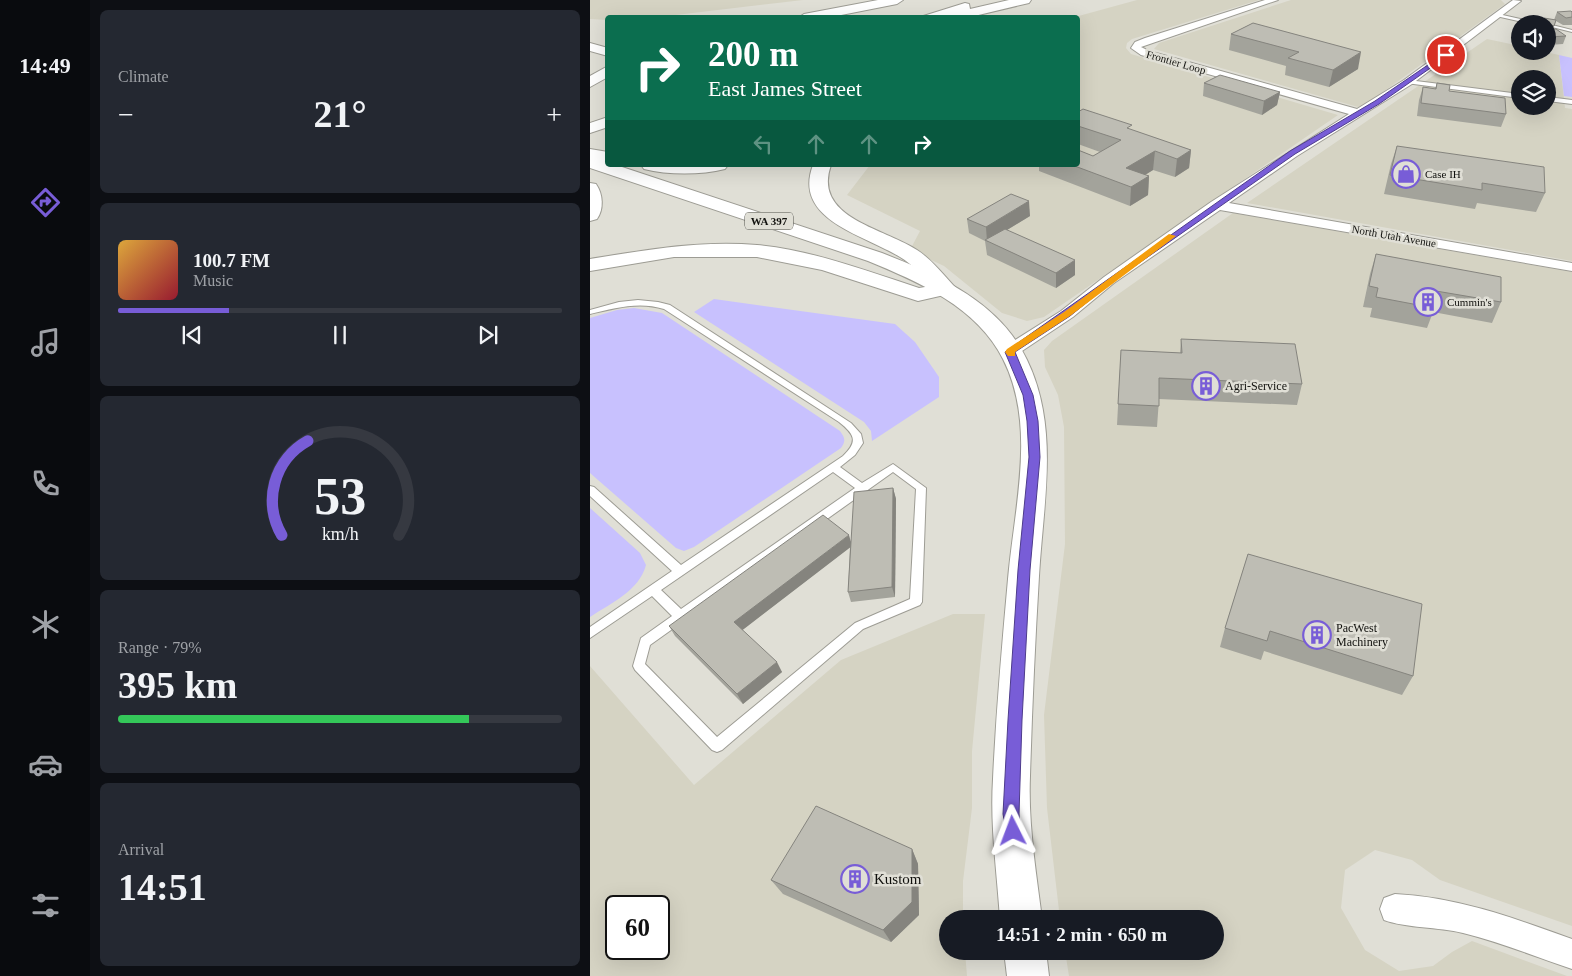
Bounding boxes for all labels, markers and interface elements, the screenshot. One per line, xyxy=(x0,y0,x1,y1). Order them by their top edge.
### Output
map controls xyxy=(1511,15,1556,115)
button: sound xyxy=(1511,15,1556,60)
pin xyxy=(1425,34,1467,76)
icon: right xyxy=(625,35,690,100)
text: 200 m xyxy=(708,35,798,74)
icon: arrive xyxy=(1432,41,1460,69)
street label: Frontier Loop xyxy=(1145,48,1208,76)
text: 14:49 xyxy=(19,53,71,78)
text: Climate xyxy=(118,68,169,85)
button: layers xyxy=(1511,70,1556,115)
text: East James Street xyxy=(708,76,862,101)
text: 21° xyxy=(313,93,367,135)
text: − xyxy=(118,99,134,130)
text: + xyxy=(546,99,562,130)
icon: left xyxy=(749,130,777,158)
icon: ahead xyxy=(802,130,830,158)
icon: ahead xyxy=(855,130,883,158)
icon: right xyxy=(908,130,936,158)
shop icon: Case IH xyxy=(1391,159,1421,189)
place label: Case IH xyxy=(1425,168,1461,180)
icon: directions xyxy=(28,185,63,220)
road number: WA 397 xyxy=(745,212,793,230)
street label: North Utah Avenue xyxy=(1351,223,1437,249)
text: 100.7 FM xyxy=(193,250,270,271)
text: Music xyxy=(193,272,233,289)
building icon: Cummin's xyxy=(1413,287,1443,317)
place label: Cummin's xyxy=(1447,296,1492,308)
icon: previous xyxy=(178,321,206,349)
icon: pause xyxy=(326,321,354,349)
icon: next xyxy=(474,321,502,349)
icon: music xyxy=(28,325,63,360)
building icon: Agri-Service xyxy=(1191,371,1221,401)
place label: Agri-Service xyxy=(1225,379,1287,393)
icon: phone xyxy=(28,466,63,501)
text: 53 xyxy=(314,468,366,525)
text: km/h xyxy=(322,524,358,544)
icon: climate xyxy=(28,607,63,642)
building icon: PacWest Machinery xyxy=(1302,620,1332,650)
place label: PacWest Machinery xyxy=(1336,621,1388,649)
text: Range · 79% xyxy=(118,639,202,656)
text: 395 km xyxy=(118,664,237,706)
icon: car xyxy=(28,747,63,782)
position arrow xyxy=(986,804,1038,856)
text: Arrival xyxy=(118,841,164,858)
building icon: Kustom xyxy=(840,864,870,894)
text: 14:51 xyxy=(118,866,207,908)
place label: Kustom xyxy=(874,871,922,887)
icon: filters xyxy=(28,888,63,923)
speed limit sign: 60 xyxy=(605,895,670,960)
text: 14:51 · 2 min · 650 m xyxy=(996,924,1167,945)

